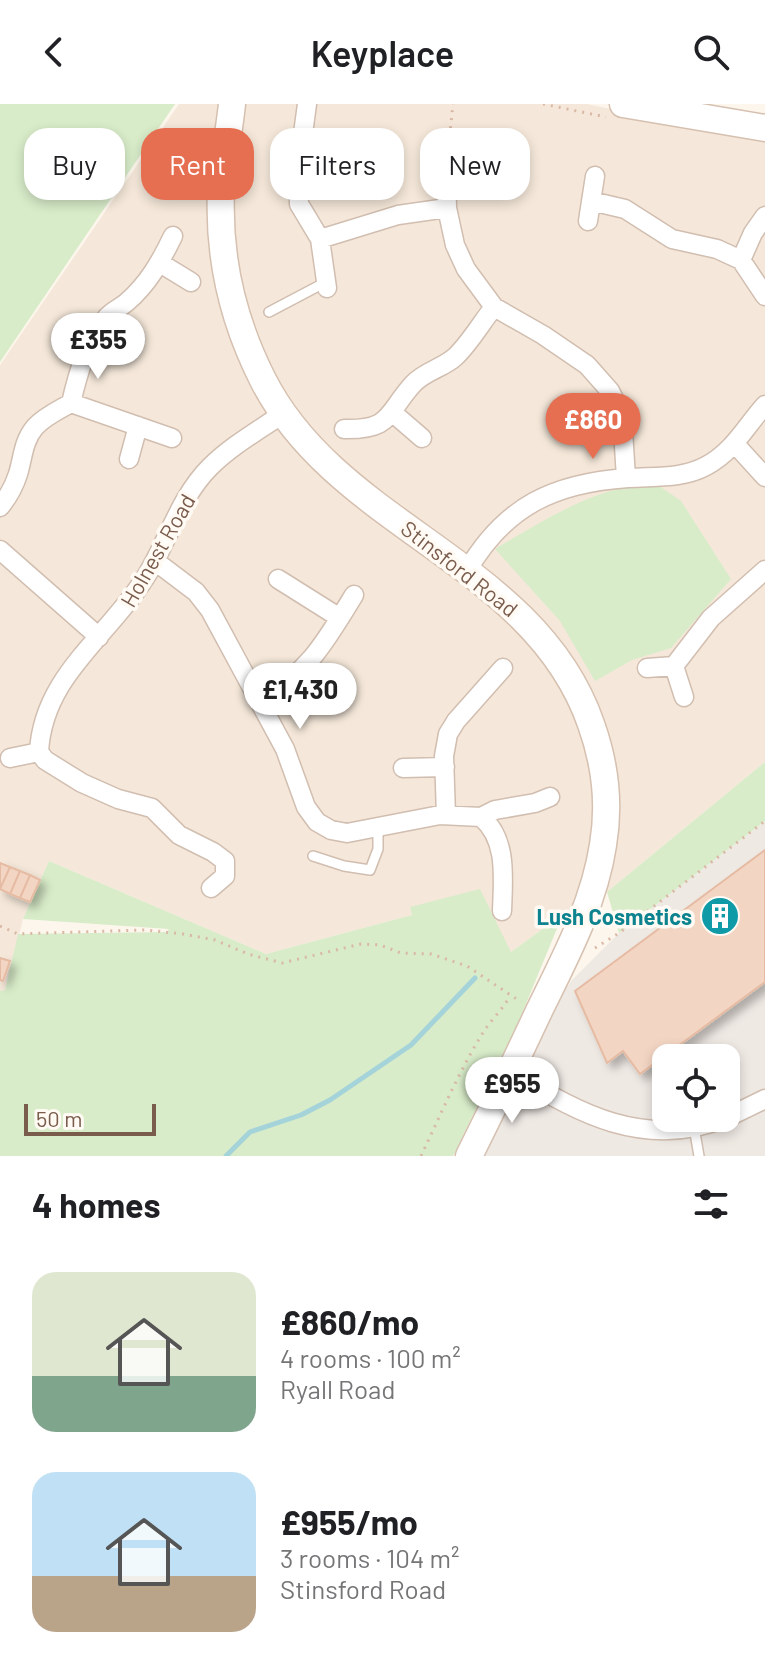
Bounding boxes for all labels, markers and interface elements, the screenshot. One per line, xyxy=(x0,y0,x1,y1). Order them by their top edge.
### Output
icon: back xyxy=(32,30,76,74)
icon: search xyxy=(689,30,733,74)
text: Keyplace xyxy=(311,31,454,74)
chip: Buy xyxy=(24,128,125,200)
chip: Rent xyxy=(141,128,254,200)
chip: Filters xyxy=(270,128,404,200)
chip: New xyxy=(420,128,530,200)
pin: £355 xyxy=(51,313,145,381)
text: £355 xyxy=(69,323,127,354)
pin: £860 xyxy=(546,393,640,461)
text: £860 xyxy=(564,403,622,434)
street label: Holnest Road xyxy=(114,489,200,611)
street label: Stinsford Road xyxy=(397,514,523,622)
pin: £1,430 xyxy=(235,663,365,731)
text: £1,430 xyxy=(262,673,338,704)
building icon: Lush Cosmetics xyxy=(699,895,741,937)
place label: Lush Cosmetics xyxy=(536,903,692,929)
map controls xyxy=(652,1044,740,1132)
button: locate xyxy=(652,1044,740,1132)
pin: £955 xyxy=(465,1057,559,1125)
text: £955 xyxy=(483,1067,541,1098)
scale bar xyxy=(24,1100,156,1136)
text: 50 m xyxy=(36,1105,82,1131)
icon: filters xyxy=(689,1182,733,1226)
text: 4 homes xyxy=(32,1184,161,1225)
text: £860/mo xyxy=(280,1301,419,1342)
icon: home xyxy=(96,1304,192,1400)
text: 4 rooms · 100 m² xyxy=(280,1342,461,1373)
text: Ryall Road xyxy=(280,1373,396,1404)
text: £955/mo xyxy=(280,1501,418,1542)
icon: home xyxy=(96,1504,192,1600)
text: 3 rooms · 104 m² xyxy=(280,1542,459,1573)
text: Stinsford Road xyxy=(280,1573,446,1604)

